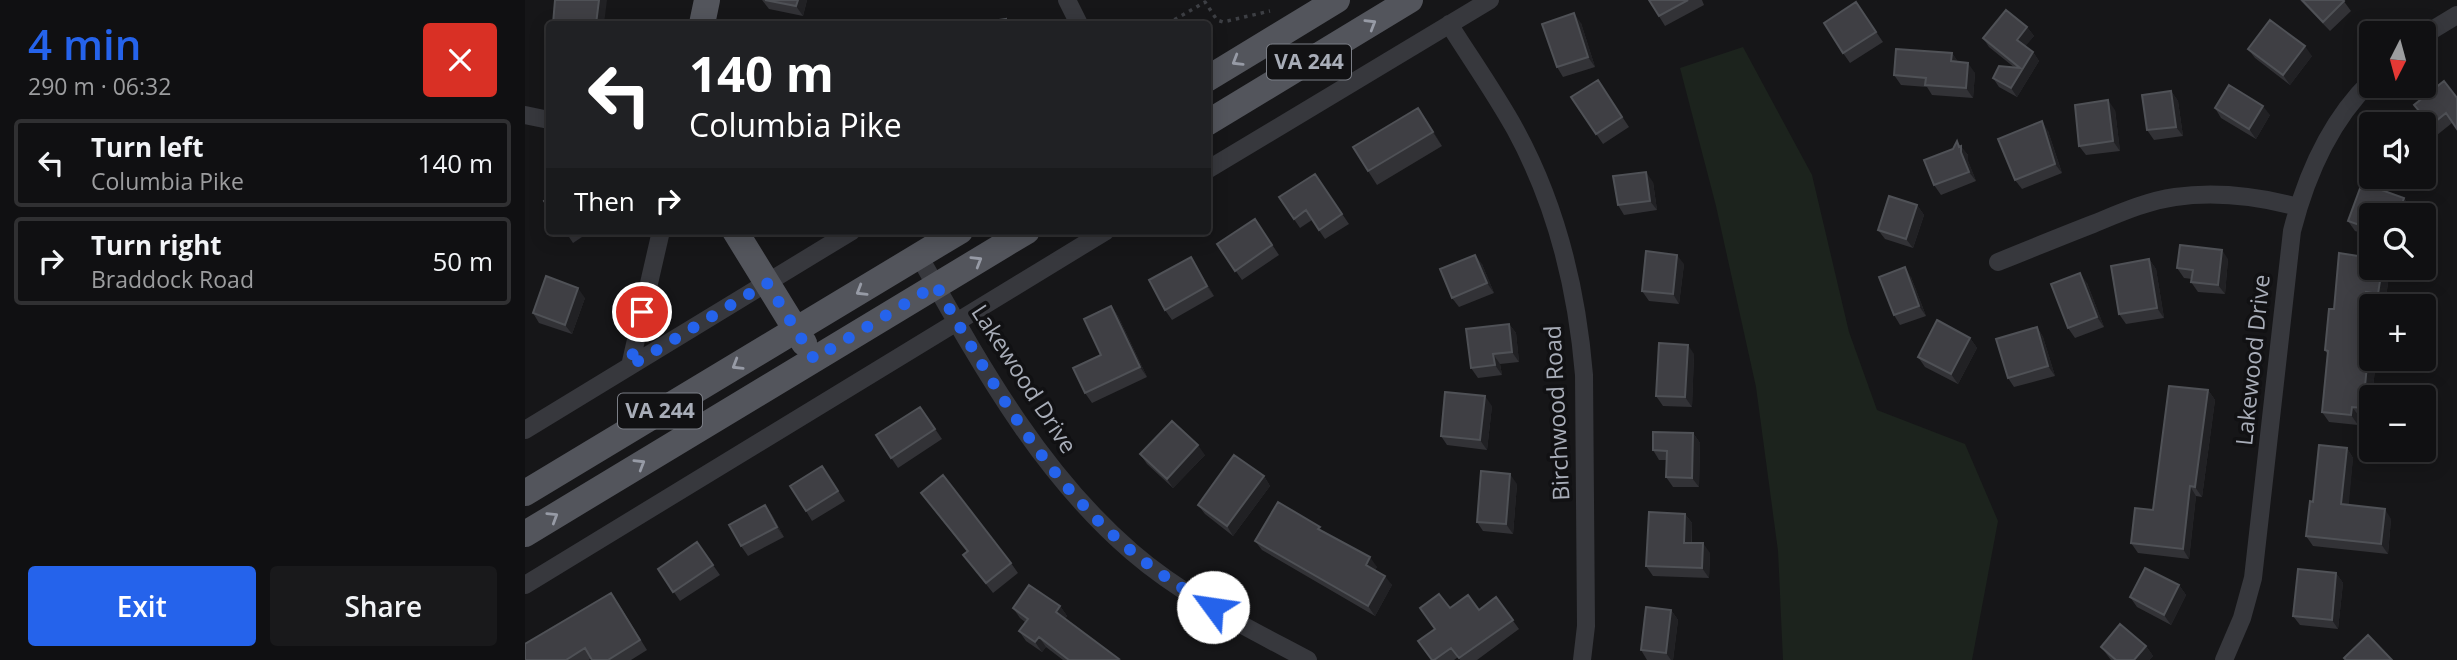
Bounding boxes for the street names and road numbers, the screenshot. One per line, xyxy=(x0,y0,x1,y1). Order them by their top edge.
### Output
road number: VA 244 xyxy=(1267,44,1351,80)
street label: Lakewood Drive xyxy=(2227,273,2277,447)
street label: Lakewood Drive xyxy=(965,298,1085,459)
street label: Birchwood Road xyxy=(1535,325,1577,502)
road number: VA 244 xyxy=(618,394,702,428)

